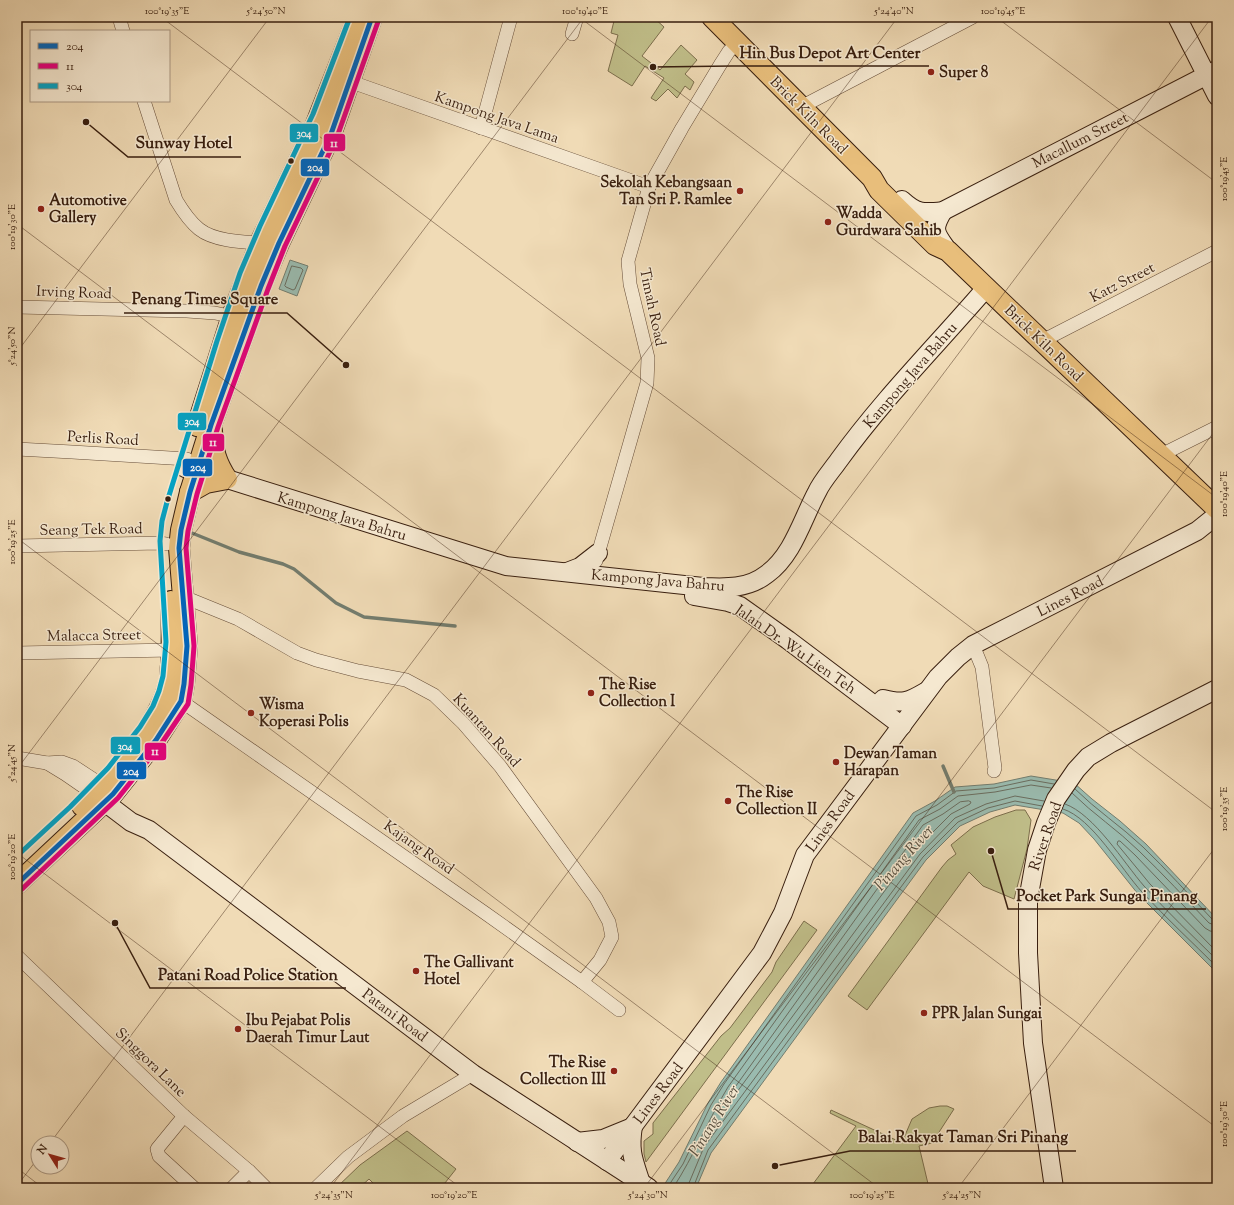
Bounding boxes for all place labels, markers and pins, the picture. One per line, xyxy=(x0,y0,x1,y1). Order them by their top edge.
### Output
callout: Hin Bus Depot Art Center xyxy=(732,38,929,66)
place label: Super 8 xyxy=(939,63,989,84)
marker: Super 8 xyxy=(926,67,936,77)
callout: Sunway Hotel xyxy=(128,129,241,157)
unlabelled marker xyxy=(286,156,296,166)
place label: Sekolah Kebangsaan Tan Sri P. Ramlee xyxy=(600,173,732,211)
marker: Sekolah Kebangsaan Tan Sri P. Ramlee xyxy=(735,186,745,196)
place label: Automotive Gallery xyxy=(49,191,127,229)
marker: Automotive Gallery xyxy=(36,204,46,214)
place label: Wadda Gurdwara Sahib xyxy=(836,204,942,242)
marker: Wadda Gurdwara Sahib xyxy=(823,217,833,227)
callout: Penang Times Square xyxy=(124,285,287,313)
unlabelled marker xyxy=(163,494,173,504)
place label: The Rise Collection I xyxy=(599,675,675,713)
marker: The Rise Collection I xyxy=(586,688,596,698)
place label: Wisma Koperasi Polis xyxy=(259,695,349,733)
marker: Wisma Koperasi Polis xyxy=(246,708,256,718)
place label: Dewan Taman Harapan xyxy=(844,744,937,782)
marker: Dewan Taman Harapan xyxy=(831,757,841,767)
place label: The Rise Collection II xyxy=(736,783,817,821)
marker: The Rise Collection II xyxy=(723,796,733,806)
callout: Pocket Park Sungai Pinang xyxy=(1008,881,1206,909)
place label: The Gallivant Hotel xyxy=(424,953,515,991)
callout: Patani Road Police Station xyxy=(150,960,346,988)
marker: The Gallivant Hotel xyxy=(411,966,421,976)
place label: PPR Jalan Sungai xyxy=(932,1004,1043,1025)
marker: PPR Jalan Sungai xyxy=(919,1008,929,1018)
place label: Ibu Pejabat Polis Daerah Timur Laut xyxy=(246,1011,370,1049)
marker: Ibu Pejabat Polis Daerah Timur Laut xyxy=(233,1024,243,1034)
place label: The Rise Collection III xyxy=(520,1053,606,1091)
marker: The Rise Collection III xyxy=(609,1066,619,1076)
callout: Balai Rakyat Taman Sri Pinang xyxy=(850,1123,1076,1151)

